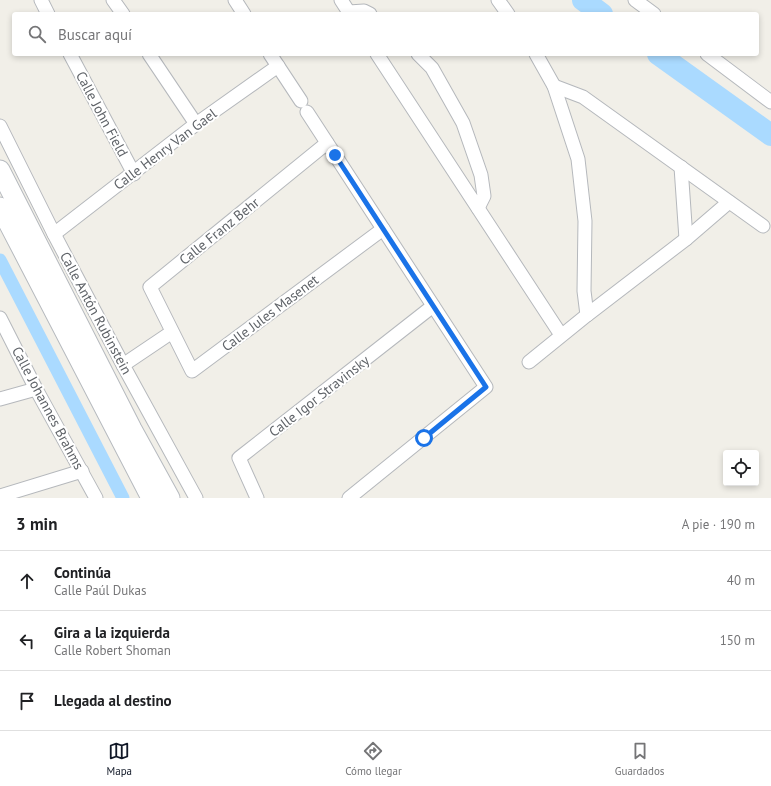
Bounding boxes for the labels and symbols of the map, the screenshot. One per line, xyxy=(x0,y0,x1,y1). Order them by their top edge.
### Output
street label: Calle John Field xyxy=(72,68,132,160)
street label: Calle Henry Van Gael xyxy=(110,104,220,194)
route end xyxy=(326,146,344,164)
street label: Calle Franz Behr xyxy=(175,193,263,269)
street label: Calle Antón Rubinstein xyxy=(56,249,136,377)
street label: Calle Jules Masenet xyxy=(218,271,322,355)
street label: Calle Johannes Brahms xyxy=(8,343,88,473)
street label: Calle Igor Stravinsky xyxy=(265,351,373,441)
route start xyxy=(415,429,433,447)

